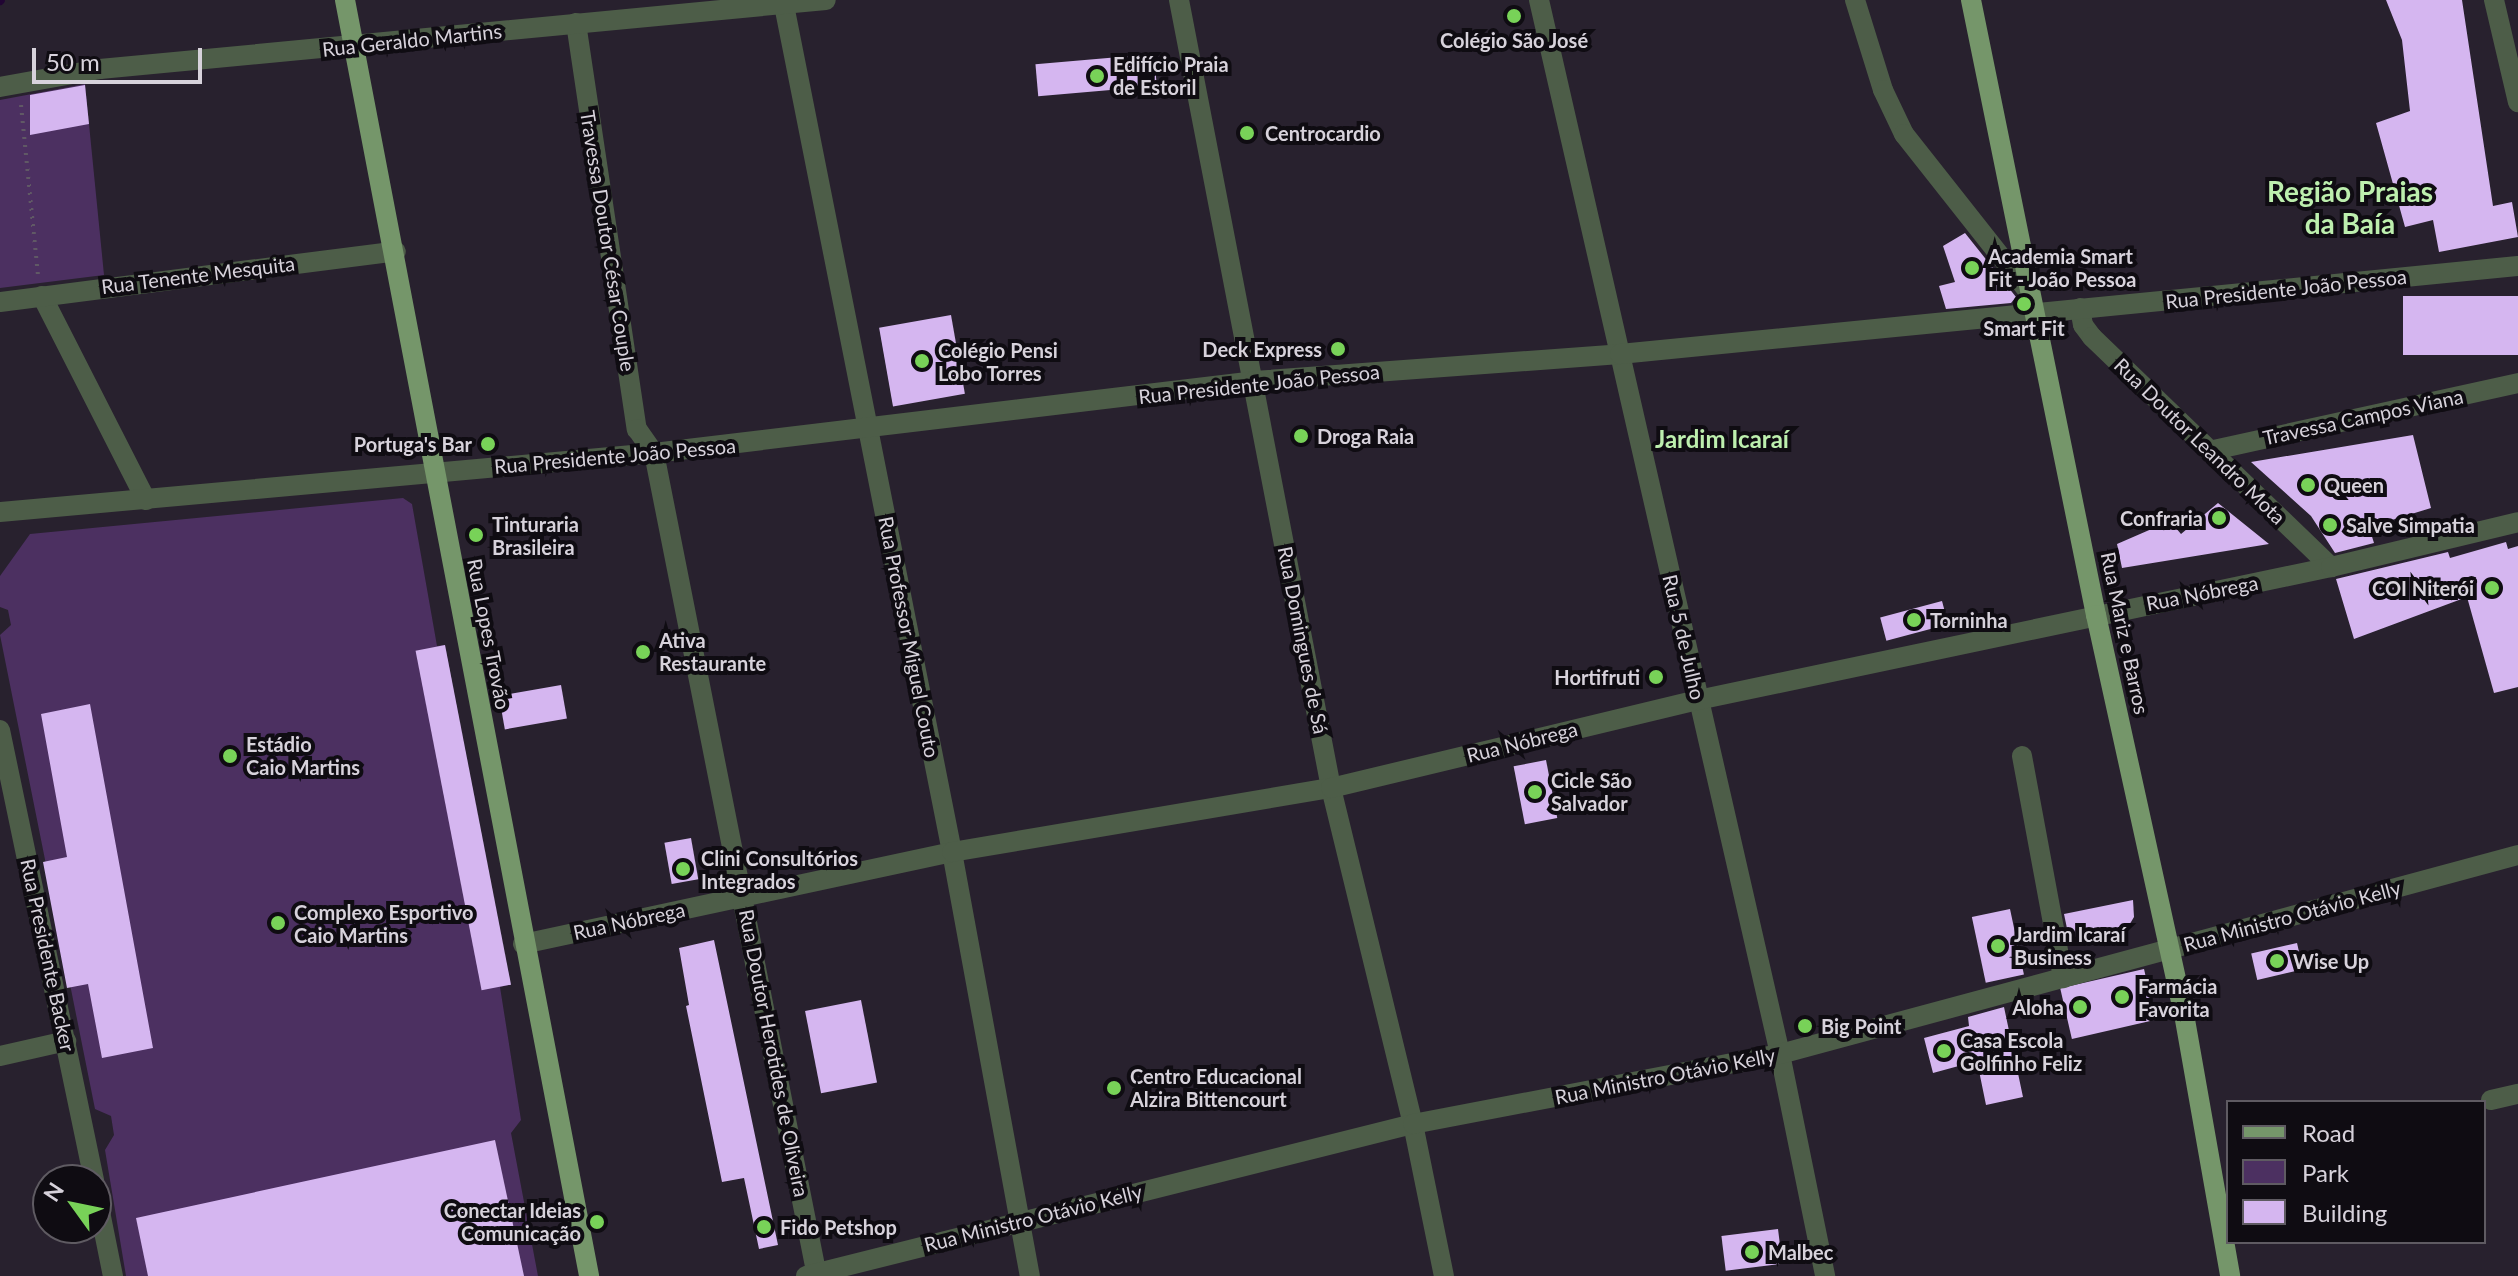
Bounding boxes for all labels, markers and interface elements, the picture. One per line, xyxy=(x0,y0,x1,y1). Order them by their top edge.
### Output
marker: Colégio São José xyxy=(1505,7,1523,25)
street label: Rua Geraldo Martins xyxy=(321,19,503,61)
place label: Colégio São José xyxy=(1440,28,1588,52)
scale bar xyxy=(36,32,206,82)
text: 50 m xyxy=(46,47,100,76)
place label: Edifício Praia de Estoril xyxy=(1113,52,1229,99)
marker: Edifício Praia de Estoril xyxy=(1088,67,1106,85)
street label: Travessa Doutor César Couple xyxy=(575,108,641,374)
place label: Centrocardio xyxy=(1265,121,1381,145)
marker: Centrocardio xyxy=(1236,122,1258,144)
district label: Região Praias da Baía xyxy=(2267,174,2433,240)
place label: Academia Smart Fit - João Pessoa xyxy=(1988,244,2137,291)
street label: Rua Tenente Mesquita xyxy=(99,251,297,299)
marker: Academia Smart Fit - João Pessoa xyxy=(1963,259,1981,277)
street label: Rua Presidente João Pessoa xyxy=(2164,264,2408,314)
marker: Smart Fit xyxy=(2015,295,2033,313)
place label: Smart Fit xyxy=(1983,316,2065,340)
place label: Deck Express xyxy=(1202,337,1322,361)
place label: Colégio Pensi Lobo Torres xyxy=(938,338,1058,385)
marker: Deck Express xyxy=(1329,340,1347,358)
marker: Colégio Pensi Lobo Torres xyxy=(913,352,931,370)
street label: Rua Doutor Leandro Mota xyxy=(2109,353,2291,529)
street label: Rua Presidente João Pessoa xyxy=(1137,359,1381,409)
street label: Travessa Campos Viana xyxy=(2260,384,2466,450)
place label: Droga Raia xyxy=(1317,424,1414,448)
district label: Jardim Icaraí xyxy=(1655,425,1789,453)
marker: Droga Raia xyxy=(1292,427,1310,445)
place label: Portuga's Bar xyxy=(354,432,472,456)
street label: Rua Presidente João Pessoa xyxy=(493,433,737,479)
marker: Portuga's Bar xyxy=(479,435,497,453)
place label: Queen xyxy=(2324,473,2384,497)
marker: Queen xyxy=(2299,476,2317,494)
place label: Confraria xyxy=(2120,506,2203,530)
marker: Confraria xyxy=(2210,509,2228,527)
place label: Tinturaria Brasileira xyxy=(492,512,579,559)
place label: Salve Simpatia xyxy=(2346,513,2475,537)
street label: Rua Professor Miguel Couto xyxy=(874,514,944,760)
marker: Salve Simpatia xyxy=(2321,516,2339,534)
marker: Tinturaria Brasileira xyxy=(467,526,485,544)
street label: Rua Domingues de Sá xyxy=(1273,544,1333,736)
street label: Rua Mariz e Barros xyxy=(2096,550,2154,716)
street label: Rua Lopes Trovão xyxy=(463,556,515,712)
street label: Rua Nóbrega xyxy=(2144,570,2260,616)
street label: Rua 5 de Julho xyxy=(1658,572,1710,702)
place label: COI Niterói xyxy=(2372,576,2474,600)
marker: COI Niterói xyxy=(2481,577,2503,599)
place label: Torninha xyxy=(1930,608,2008,632)
marker: Torninha xyxy=(1905,611,1923,629)
place label: Ativa Restaurante xyxy=(659,628,766,675)
marker: Ativa Restaurante xyxy=(634,643,652,661)
place label: Hortifruti xyxy=(1554,665,1640,689)
marker: Hortifruti xyxy=(1647,668,1665,686)
street label: Rua Nóbrega xyxy=(1464,717,1580,767)
place label: Estádio Caio Martins xyxy=(246,732,360,779)
marker: Estádio Caio Martins xyxy=(221,747,239,765)
place label: Cicle São Salvador xyxy=(1551,768,1632,815)
marker: Cicle São Salvador xyxy=(1526,783,1544,801)
place label: Clini Consultórios Integrados xyxy=(701,846,858,893)
street label: Rua Presidente Backer xyxy=(16,856,80,1054)
marker: Clini Consultórios Integrados xyxy=(672,858,694,880)
street label: Rua Ministro Otávio Kelly xyxy=(2181,875,2403,957)
street label: Rua Nóbrega xyxy=(571,897,687,945)
place label: Complexo Esportivo Caio Martins xyxy=(294,900,474,947)
street label: Rua Doutor Herotides de Oliveira xyxy=(734,907,814,1199)
marker: Complexo Esportivo Caio Martins xyxy=(269,914,287,932)
place label: Jardim Icaraí Business xyxy=(2014,922,2126,969)
marker: Jardim Icaraí Business xyxy=(1989,937,2007,955)
place label: Wise Up xyxy=(2293,949,2369,973)
marker: Wise Up xyxy=(2268,952,2286,970)
place label: Farmácia Favorita xyxy=(2138,974,2217,1021)
marker: Farmácia Favorita xyxy=(2113,988,2131,1006)
place label: Aloha xyxy=(2012,995,2064,1019)
marker: Aloha xyxy=(2071,998,2089,1016)
place label: Big Point xyxy=(1821,1014,1902,1038)
marker: Big Point xyxy=(1796,1017,1814,1035)
place label: Casa Escola Golfinho Feliz xyxy=(1960,1028,2082,1075)
marker: Casa Escola Golfinho Feliz xyxy=(1935,1042,1953,1060)
street label: Rua Ministro Otávio Kelly xyxy=(1553,1043,1777,1109)
place label: Centro Educacional Alzira Bittencourt xyxy=(1130,1064,1302,1111)
marker: Centro Educacional Alzira Bittencourt xyxy=(1105,1079,1123,1097)
legend xyxy=(2226,1100,2486,1244)
text: Road xyxy=(2302,1118,2355,1147)
text: Park xyxy=(2302,1158,2349,1187)
north arrow xyxy=(32,1164,112,1244)
text: N xyxy=(37,1177,69,1206)
street label: Rua Ministro Otávio Kelly xyxy=(921,1179,1145,1257)
place label: Conectar Ideias Comunicação xyxy=(443,1198,581,1245)
text: Building xyxy=(2302,1198,2387,1227)
marker: Conectar Ideias Comunicação xyxy=(588,1213,606,1231)
place label: Fido Petshop xyxy=(780,1215,897,1239)
marker: Fido Petshop xyxy=(755,1218,773,1236)
place label: Malbec xyxy=(1768,1240,1833,1264)
marker: Malbec xyxy=(1743,1243,1761,1261)

